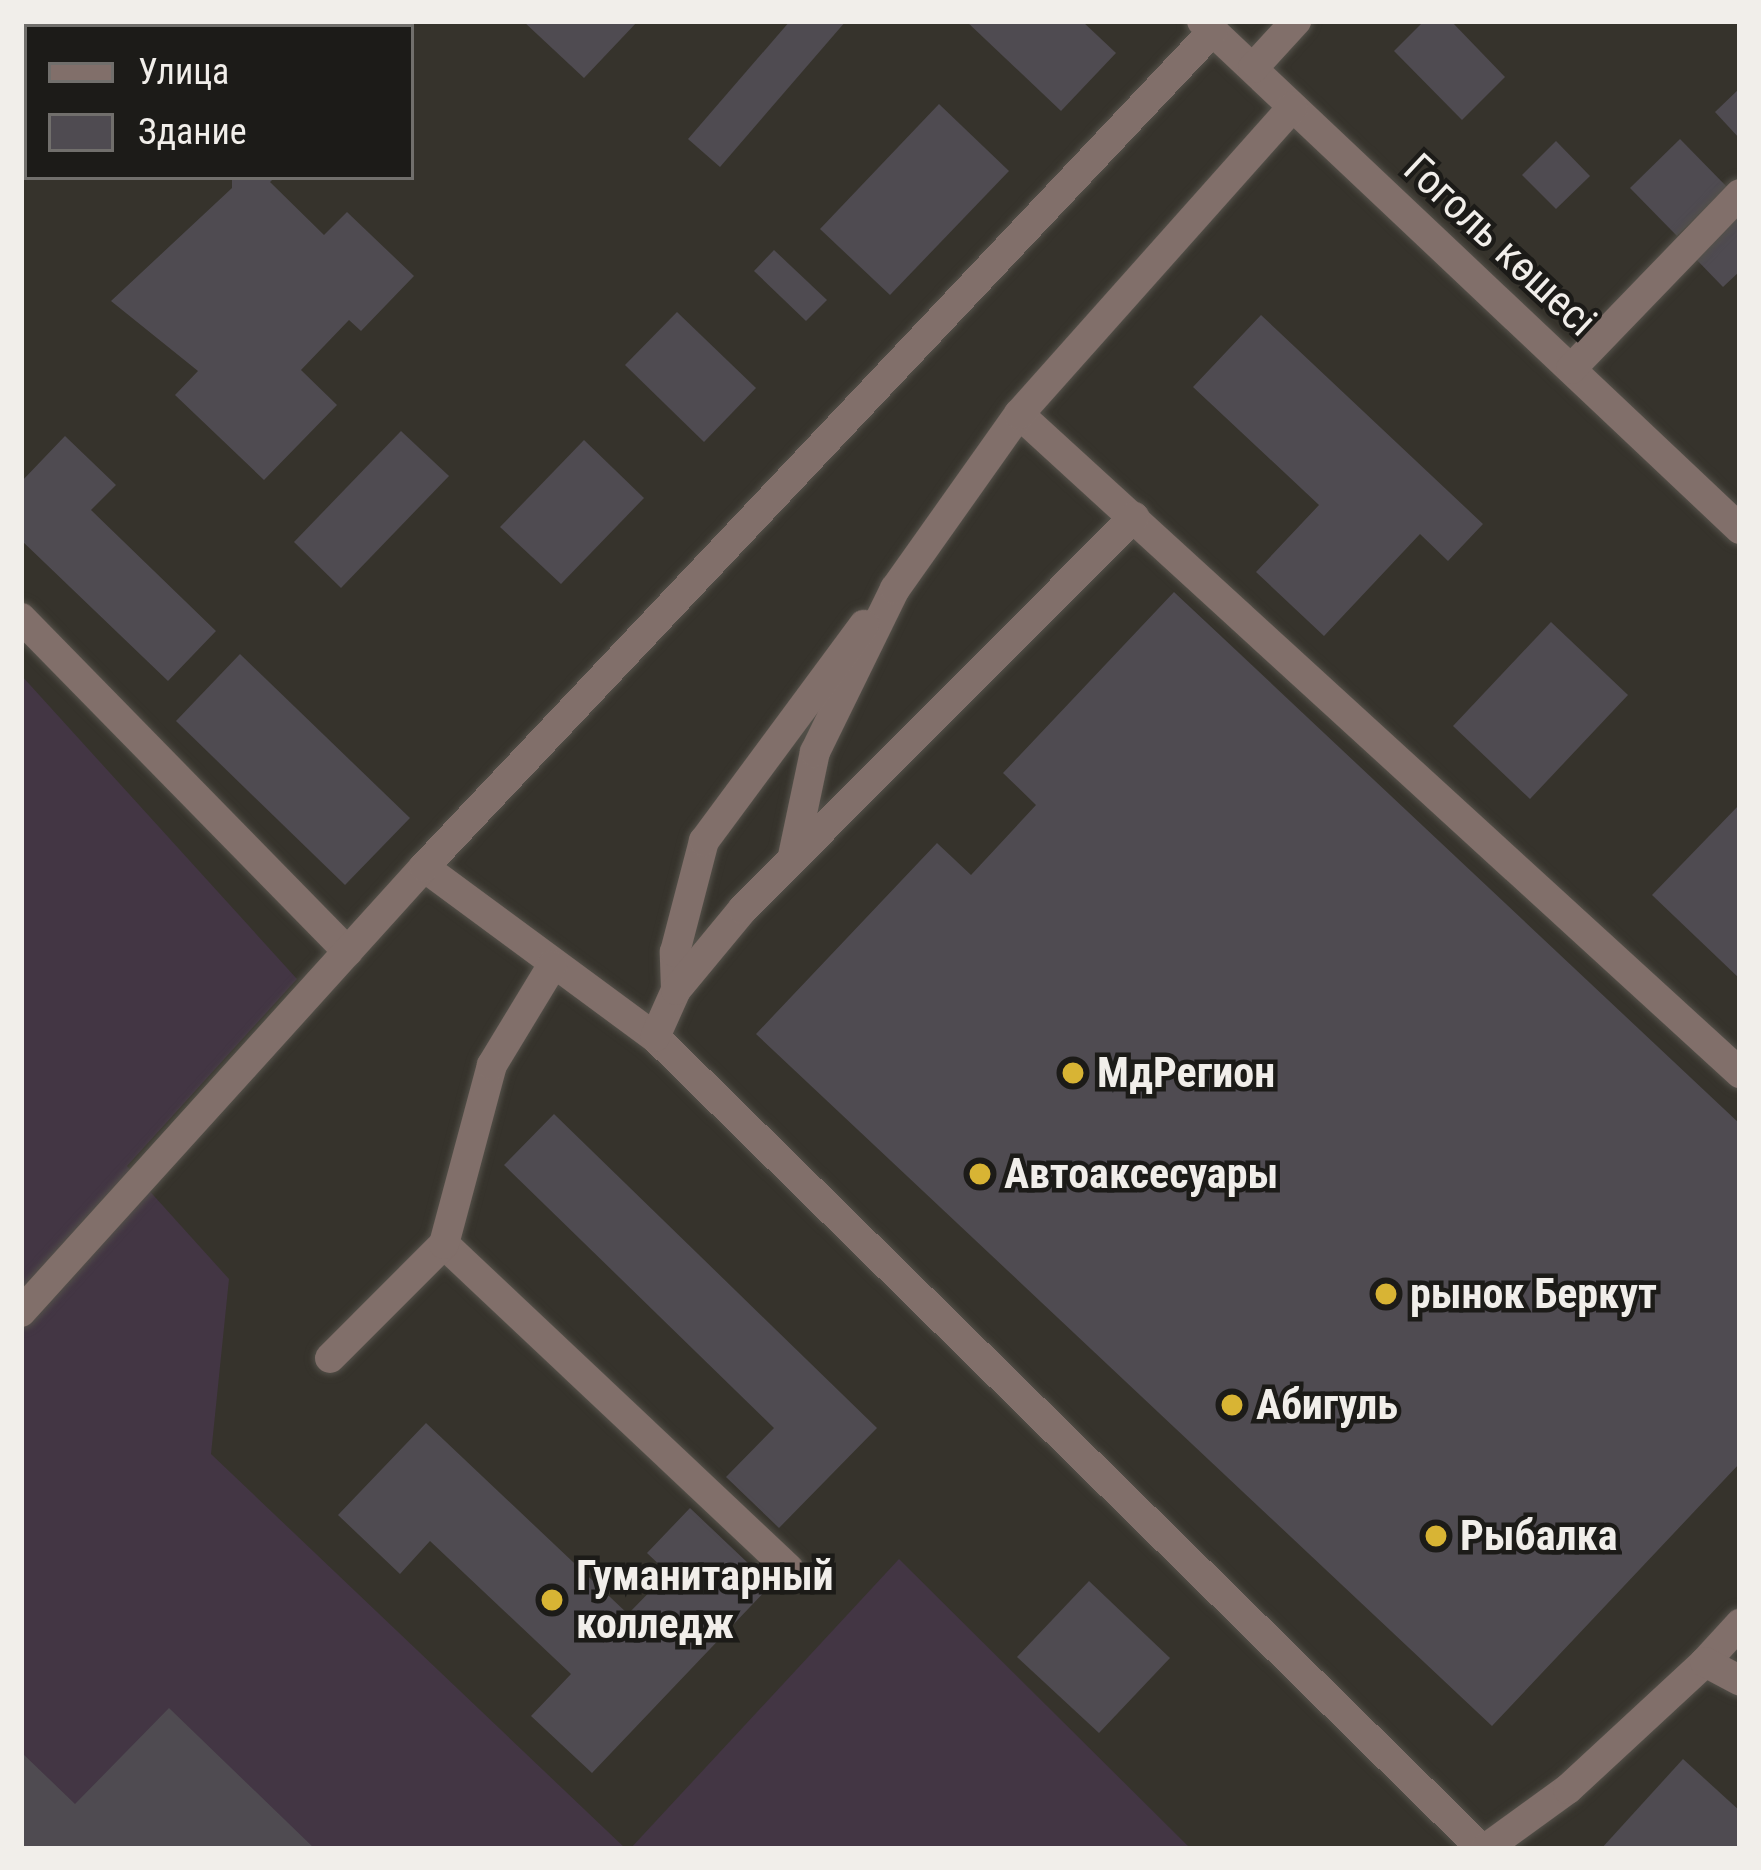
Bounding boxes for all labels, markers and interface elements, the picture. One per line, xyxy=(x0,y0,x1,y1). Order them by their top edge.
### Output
legend xyxy=(24,24,414,180)
text: Улица xyxy=(138,51,229,93)
text: Здание xyxy=(138,111,247,153)
street label: Гоголь көшесі xyxy=(1394,143,1606,347)
place label: МдРегион xyxy=(1097,1048,1275,1098)
marker: МдРегион xyxy=(1060,1060,1086,1086)
place label: Автоаксесуары xyxy=(1004,1149,1278,1199)
marker: Автоаксесуары xyxy=(967,1161,993,1187)
place label: рынок Беркут xyxy=(1410,1269,1657,1319)
marker: рынок Беркут xyxy=(1373,1281,1399,1307)
place label: Абигуль xyxy=(1256,1380,1398,1430)
marker: Абигуль xyxy=(1219,1392,1245,1418)
place label: Рыбалка xyxy=(1460,1511,1617,1561)
marker: Рыбалка xyxy=(1423,1523,1449,1549)
place label: Гуманитарный колледж xyxy=(576,1551,834,1650)
marker: Гуманитарный колледж xyxy=(539,1587,565,1613)

